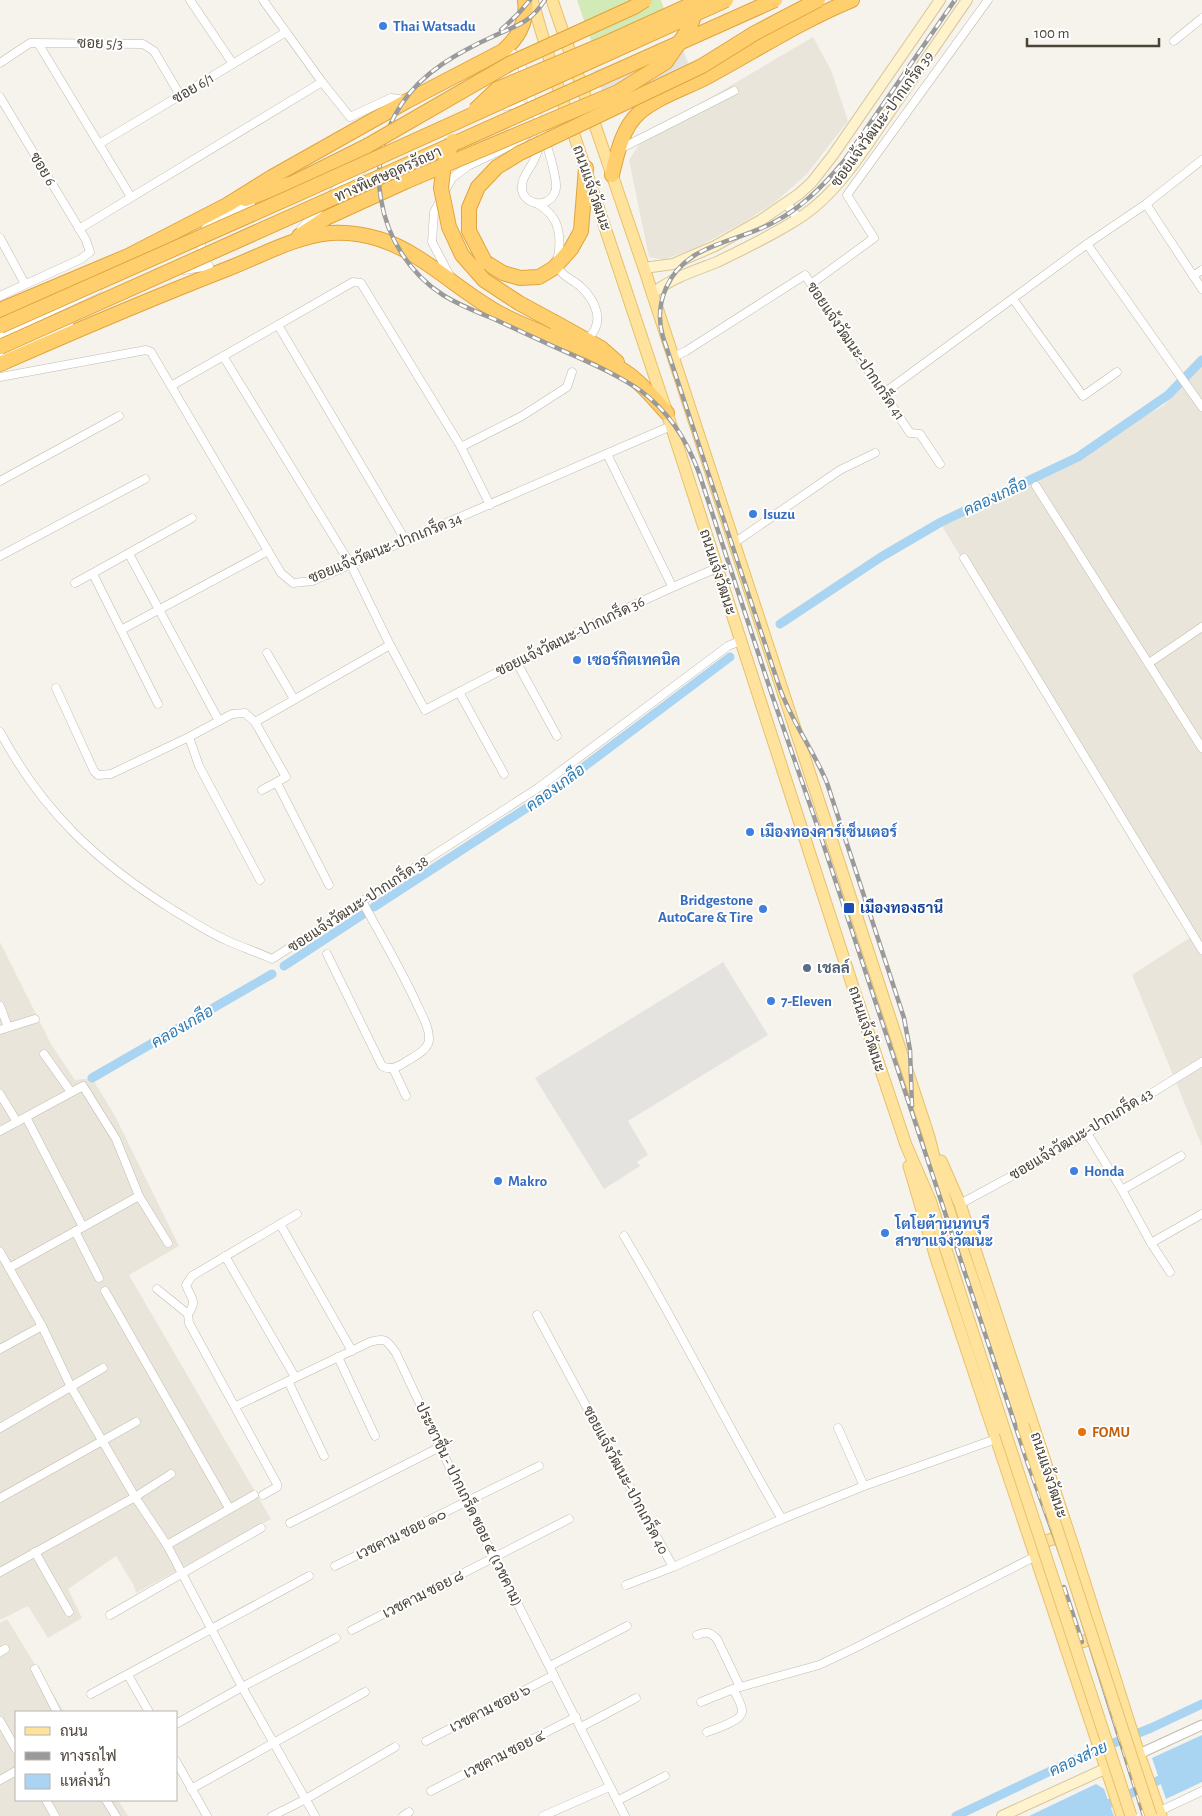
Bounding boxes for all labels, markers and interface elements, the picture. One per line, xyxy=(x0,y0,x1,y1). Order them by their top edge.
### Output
scale bar xyxy=(1027,15,1160,47)
place label: Thai Watsadu xyxy=(393,19,476,34)
marker: Thai Watsadu xyxy=(377,20,389,32)
text: 100 m xyxy=(1034,26,1069,41)
street label: ซอย 5/3 xyxy=(77,36,123,51)
street label: ซอยแจ้งวัฒนะ-ปากเกร็ด 39 xyxy=(825,46,937,190)
street label: ซอย 6/1 xyxy=(170,70,217,107)
street label: ทางพิเศษอุดรรัถยา xyxy=(332,142,445,208)
street label: ถนนแจ้งวัฒนะ xyxy=(570,142,616,233)
street label: ซอย 6 xyxy=(27,150,58,189)
street label: ซอยแจ้งวัฒนะ-ปากเกร็ด 41 xyxy=(804,277,911,423)
water label: คลองเกลือ xyxy=(959,472,1030,519)
street label: ซอยแจ้งวัฒนะ-ปากเกร็ด 34 xyxy=(305,507,464,586)
place label: Isuzu xyxy=(763,507,795,522)
marker: Isuzu xyxy=(747,508,759,520)
street label: ถนนแจ้งวัฒนะ xyxy=(697,526,741,617)
street label: ซอยแจ้งวัฒนะ-ปากเกร็ด 36 xyxy=(492,590,647,679)
place label: เซอร์กิตเทคนิค xyxy=(587,650,680,668)
marker: เซอร์กิตเทคนิค xyxy=(571,654,583,666)
water label: คลองเกลือ xyxy=(521,758,588,814)
place label: เมืองทองคาร์เซ็นเตอร์ xyxy=(760,821,898,840)
marker: เมืองทองคาร์เซ็นเตอร์ xyxy=(744,826,756,838)
street label: ซอยแจ้งวัฒนะ-ปากเกร็ด 38 xyxy=(283,850,431,955)
place label: Bridgestone AutoCare & Tire xyxy=(658,893,753,925)
place label: เมืองทองธานี xyxy=(860,898,943,916)
marker: เมืองทองธานี xyxy=(842,901,856,915)
marker: Bridgestone AutoCare & Tire xyxy=(757,903,769,915)
place label: เชลล์ xyxy=(817,958,851,976)
marker: เชลล์ xyxy=(801,962,813,974)
street label: ถนนแจ้งวัฒนะ xyxy=(846,983,890,1074)
place label: 7-Eleven xyxy=(781,994,832,1009)
marker: 7-Eleven xyxy=(765,995,777,1007)
water label: คลองเกลือ xyxy=(147,999,216,1051)
street label: ซอยแจ้งวัฒนะ-ปากเกร็ด 43 xyxy=(1005,1082,1155,1183)
place label: Honda xyxy=(1084,1164,1125,1179)
marker: Honda xyxy=(1068,1165,1080,1177)
place label: Makro xyxy=(508,1174,547,1189)
marker: Makro xyxy=(492,1175,504,1187)
place label: โตโยต้านนทบุรี สาขาแจ้งวัฒนะ xyxy=(894,1213,993,1249)
marker: โตโยต้านนทบุรี สาขาแจ้งวัฒนะ xyxy=(879,1227,891,1239)
street label: ประชาชื่น - ปากเกร็ด ซอย ๕ (เวชคาม) xyxy=(413,1396,532,1609)
street label: ซอยแจ้งวัฒนะ-ปากเกร็ด 40 xyxy=(580,1402,675,1557)
place label: FOMU xyxy=(1092,1425,1130,1440)
marker: FOMU xyxy=(1076,1426,1088,1438)
street label: ถนนแจ้งวัฒนะ xyxy=(1028,1429,1072,1520)
street label: เวชคาม ซอย ๑๐ xyxy=(354,1506,449,1563)
street label: เวชคาม ซอย ๘ xyxy=(380,1568,466,1621)
street label: เวชคาม ซอย ๖ xyxy=(447,1682,533,1735)
legend xyxy=(15,1711,178,1801)
text: ถนน xyxy=(60,1724,88,1739)
street label: เวชคาม ซอย ๔ xyxy=(461,1727,548,1781)
water label: คลองส่วย xyxy=(1046,1736,1110,1779)
text: ทางรถไฟ xyxy=(60,1746,117,1764)
text: แหล่งน้ำ xyxy=(60,1768,111,1789)

